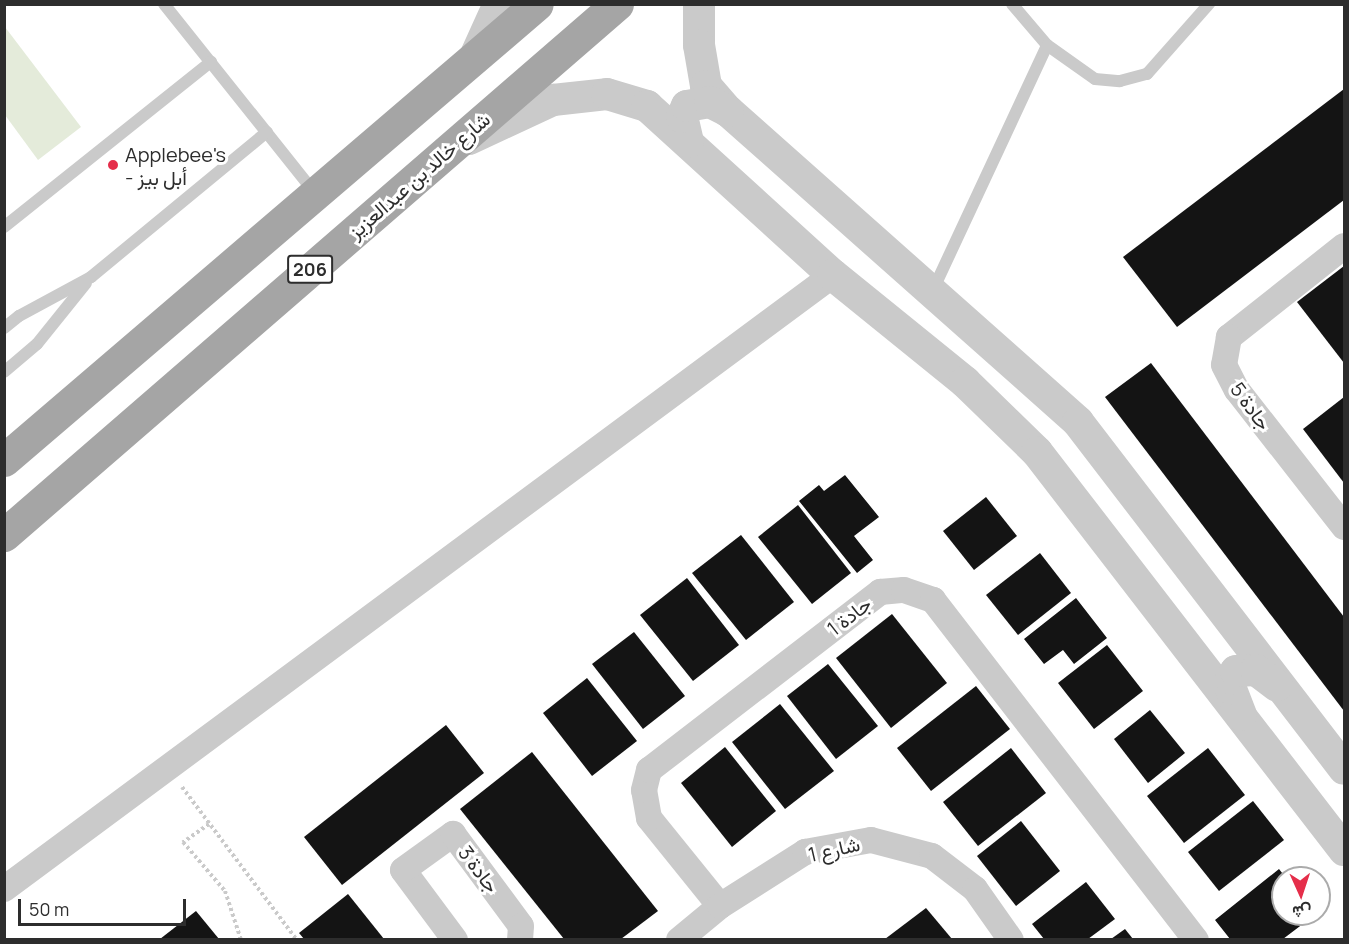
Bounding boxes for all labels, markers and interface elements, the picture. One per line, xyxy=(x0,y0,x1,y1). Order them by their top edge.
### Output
street label: شارع خالد بن عبدالعزيز xyxy=(343,107,495,243)
place label: Applebee's - أبل بيز xyxy=(125,142,226,189)
marker: Applebee's - أبل بيز xyxy=(106,158,120,172)
road number: 206 xyxy=(286,254,334,284)
street label: جادة 5 xyxy=(1226,377,1276,435)
street label: جادة 1 xyxy=(822,591,876,641)
street label: شارع 1 xyxy=(806,831,862,867)
street label: جادة 3 xyxy=(454,841,504,897)
north arrow xyxy=(1271,866,1331,926)
scale bar xyxy=(21,887,189,925)
text: 50 m xyxy=(29,897,69,921)
text: ش xyxy=(1292,900,1312,923)

